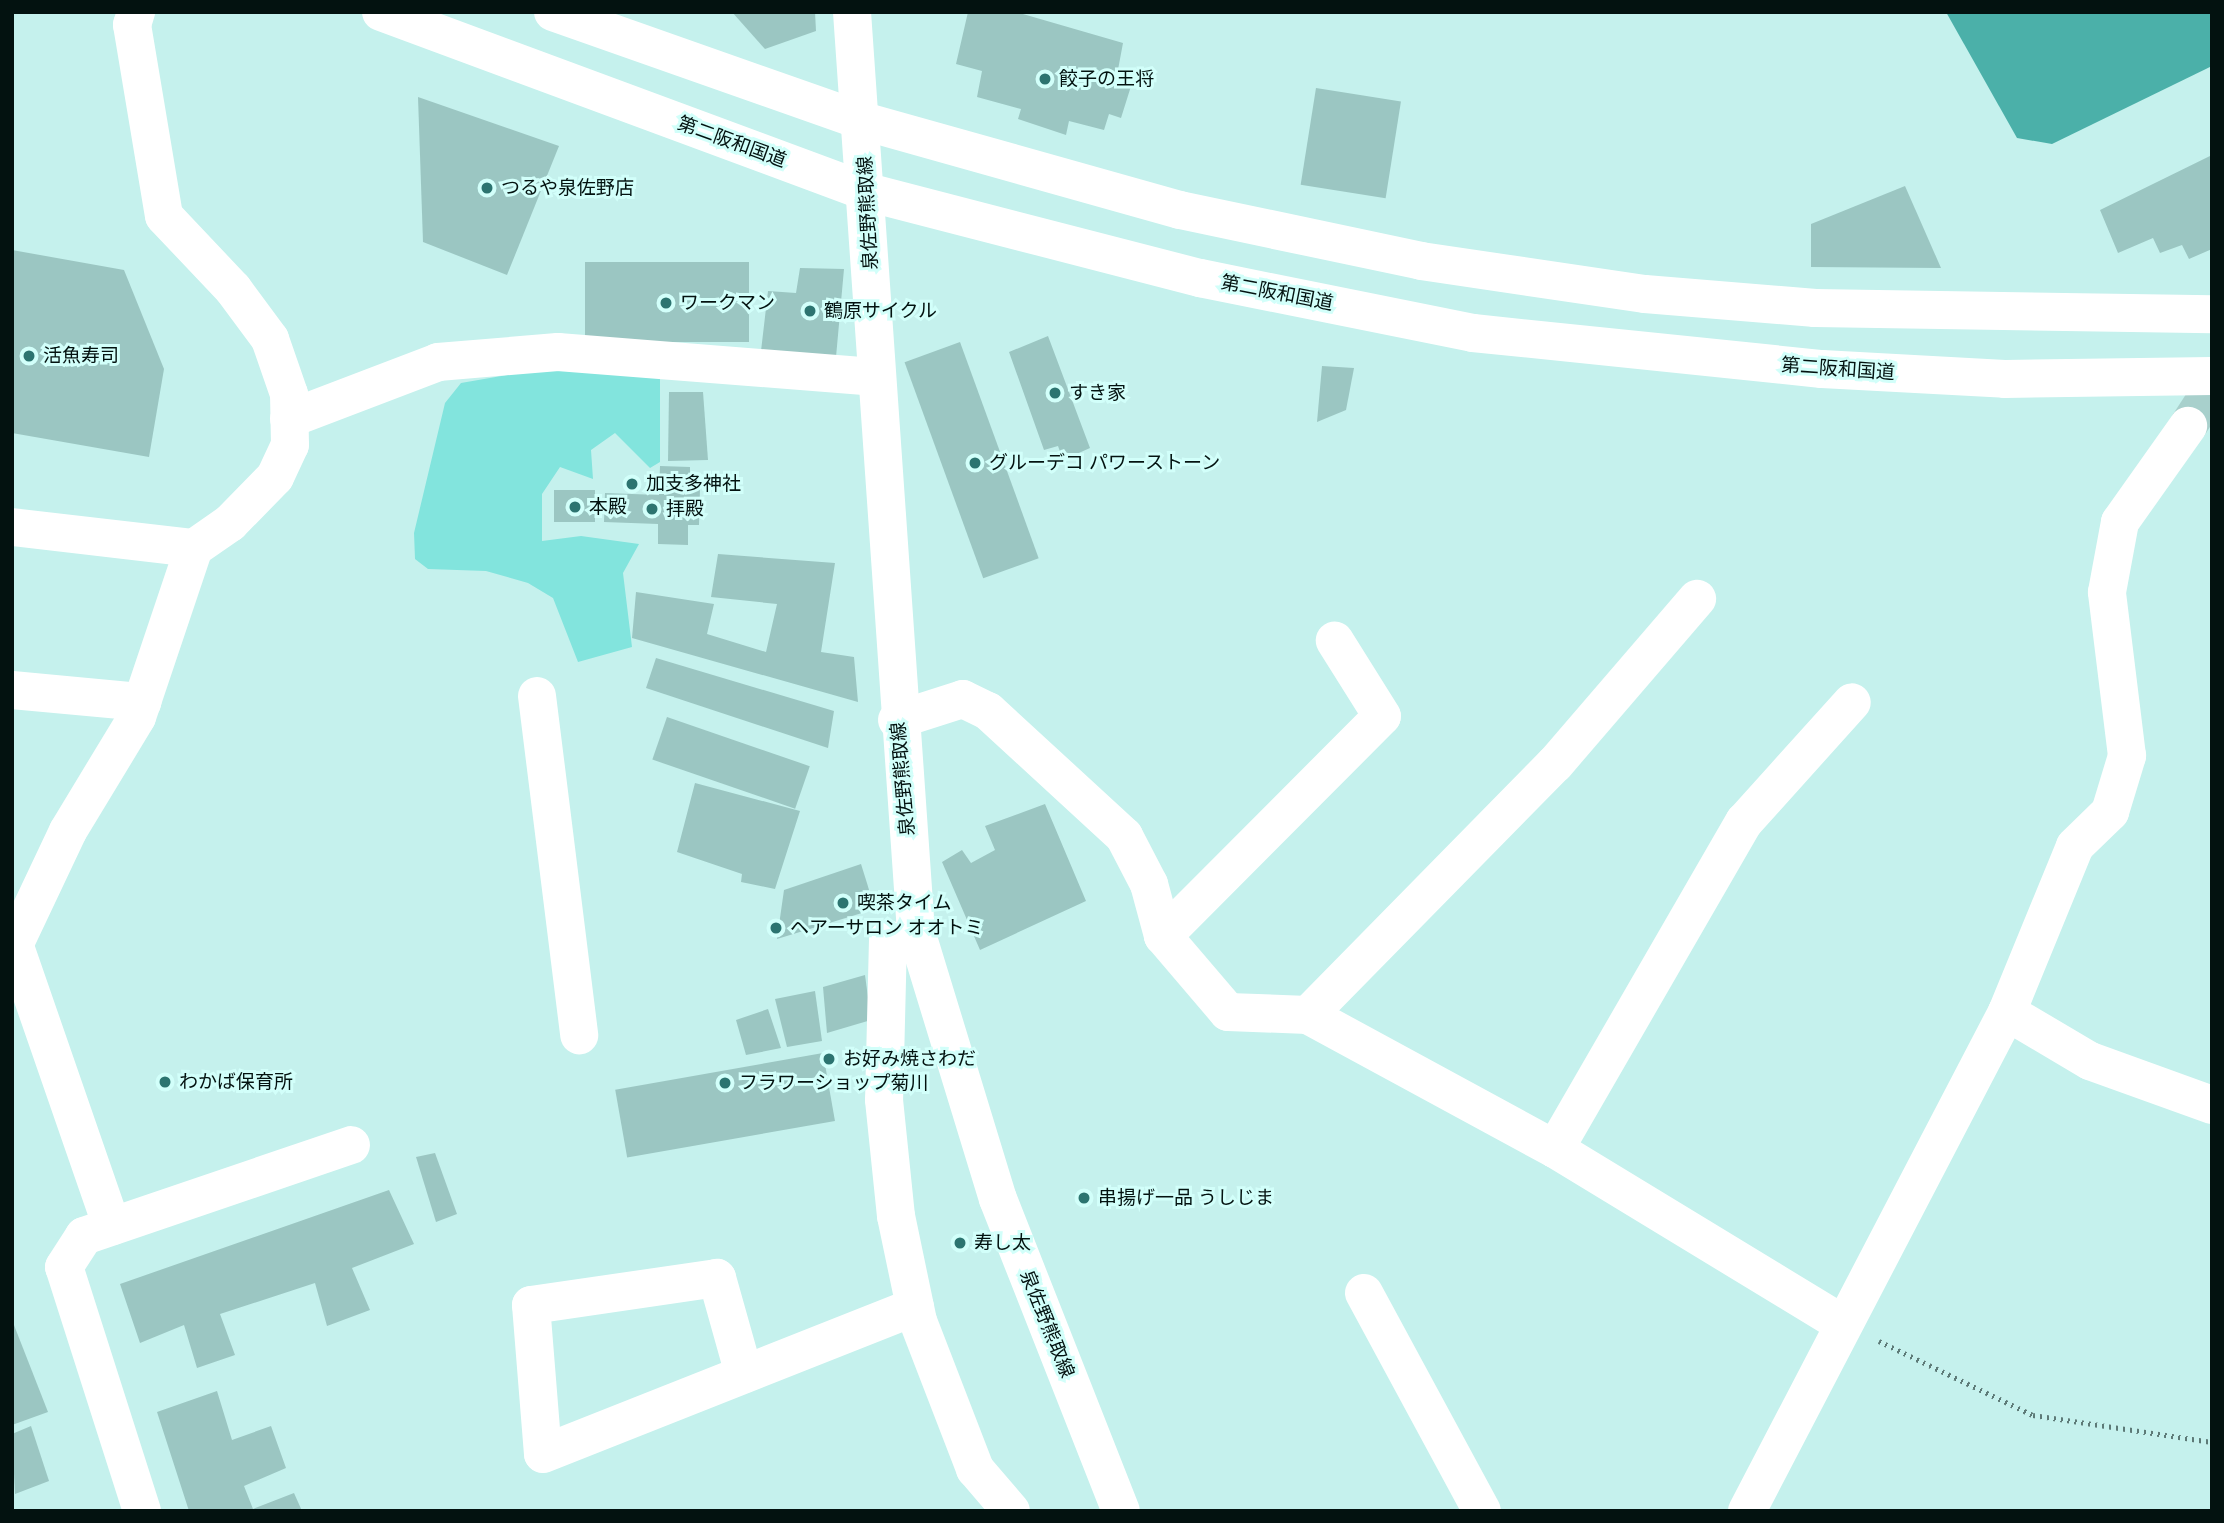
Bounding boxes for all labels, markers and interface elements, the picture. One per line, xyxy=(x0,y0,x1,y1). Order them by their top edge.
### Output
place label: 餃子の王将 xyxy=(1059,68,1154,90)
marker: 餃子の王将 xyxy=(1037,71,1053,87)
street label: 第二阪和国道 xyxy=(675,112,789,172)
street label: 泉佐野熊取線 xyxy=(854,155,882,271)
place label: つるや泉佐野店 xyxy=(501,177,634,199)
marker: つるや泉佐野店 xyxy=(479,180,495,196)
street label: 第二阪和国道 xyxy=(1219,271,1335,315)
place label: ワークマン xyxy=(680,292,775,314)
marker: ワークマン xyxy=(658,295,674,311)
place label: 鶴原サイクル xyxy=(824,300,938,322)
marker: 鶴原サイクル xyxy=(802,303,818,319)
place label: 活魚寿司 xyxy=(43,345,119,367)
marker: 活魚寿司 xyxy=(21,348,37,364)
street label: 第二阪和国道 xyxy=(1780,354,1896,384)
place label: すき家 xyxy=(1069,382,1126,404)
marker: すき家 xyxy=(1047,385,1063,401)
place label: グルーデコ パワーストーン xyxy=(989,452,1222,474)
marker: グルーデコ パワーストーン xyxy=(967,455,983,471)
place label: 加支多神社 xyxy=(646,473,741,495)
marker: 加支多神社 xyxy=(624,476,640,492)
place label: 本殿 xyxy=(589,496,627,518)
place label: 拝殿 xyxy=(666,498,704,520)
marker: 本殿 xyxy=(567,499,583,515)
marker: 拝殿 xyxy=(644,501,660,517)
street label: 泉佐野熊取線 xyxy=(887,721,919,837)
place label: 喫茶タイム xyxy=(857,892,952,914)
marker: 喫茶タイム xyxy=(835,895,851,911)
place label: ヘアーサロン オオトミ xyxy=(790,917,984,939)
marker: ヘアーサロン オオトミ xyxy=(768,920,784,936)
place label: お好み焼さわだ xyxy=(843,1048,976,1070)
marker: お好み焼さわだ xyxy=(821,1051,837,1067)
place label: わかば保育所 xyxy=(179,1071,293,1093)
place label: フラワーショップ菊川 xyxy=(739,1072,929,1094)
marker: わかば保育所 xyxy=(157,1074,173,1090)
marker: フラワーショップ菊川 xyxy=(717,1075,733,1091)
place label: 串揚げ一品 うしじま xyxy=(1098,1187,1274,1209)
marker: 串揚げ一品 うしじま xyxy=(1076,1190,1092,1206)
place label: 寿し太 xyxy=(974,1232,1031,1254)
marker: 寿し太 xyxy=(952,1235,968,1251)
street label: 泉佐野熊取線 xyxy=(1015,1267,1079,1381)

